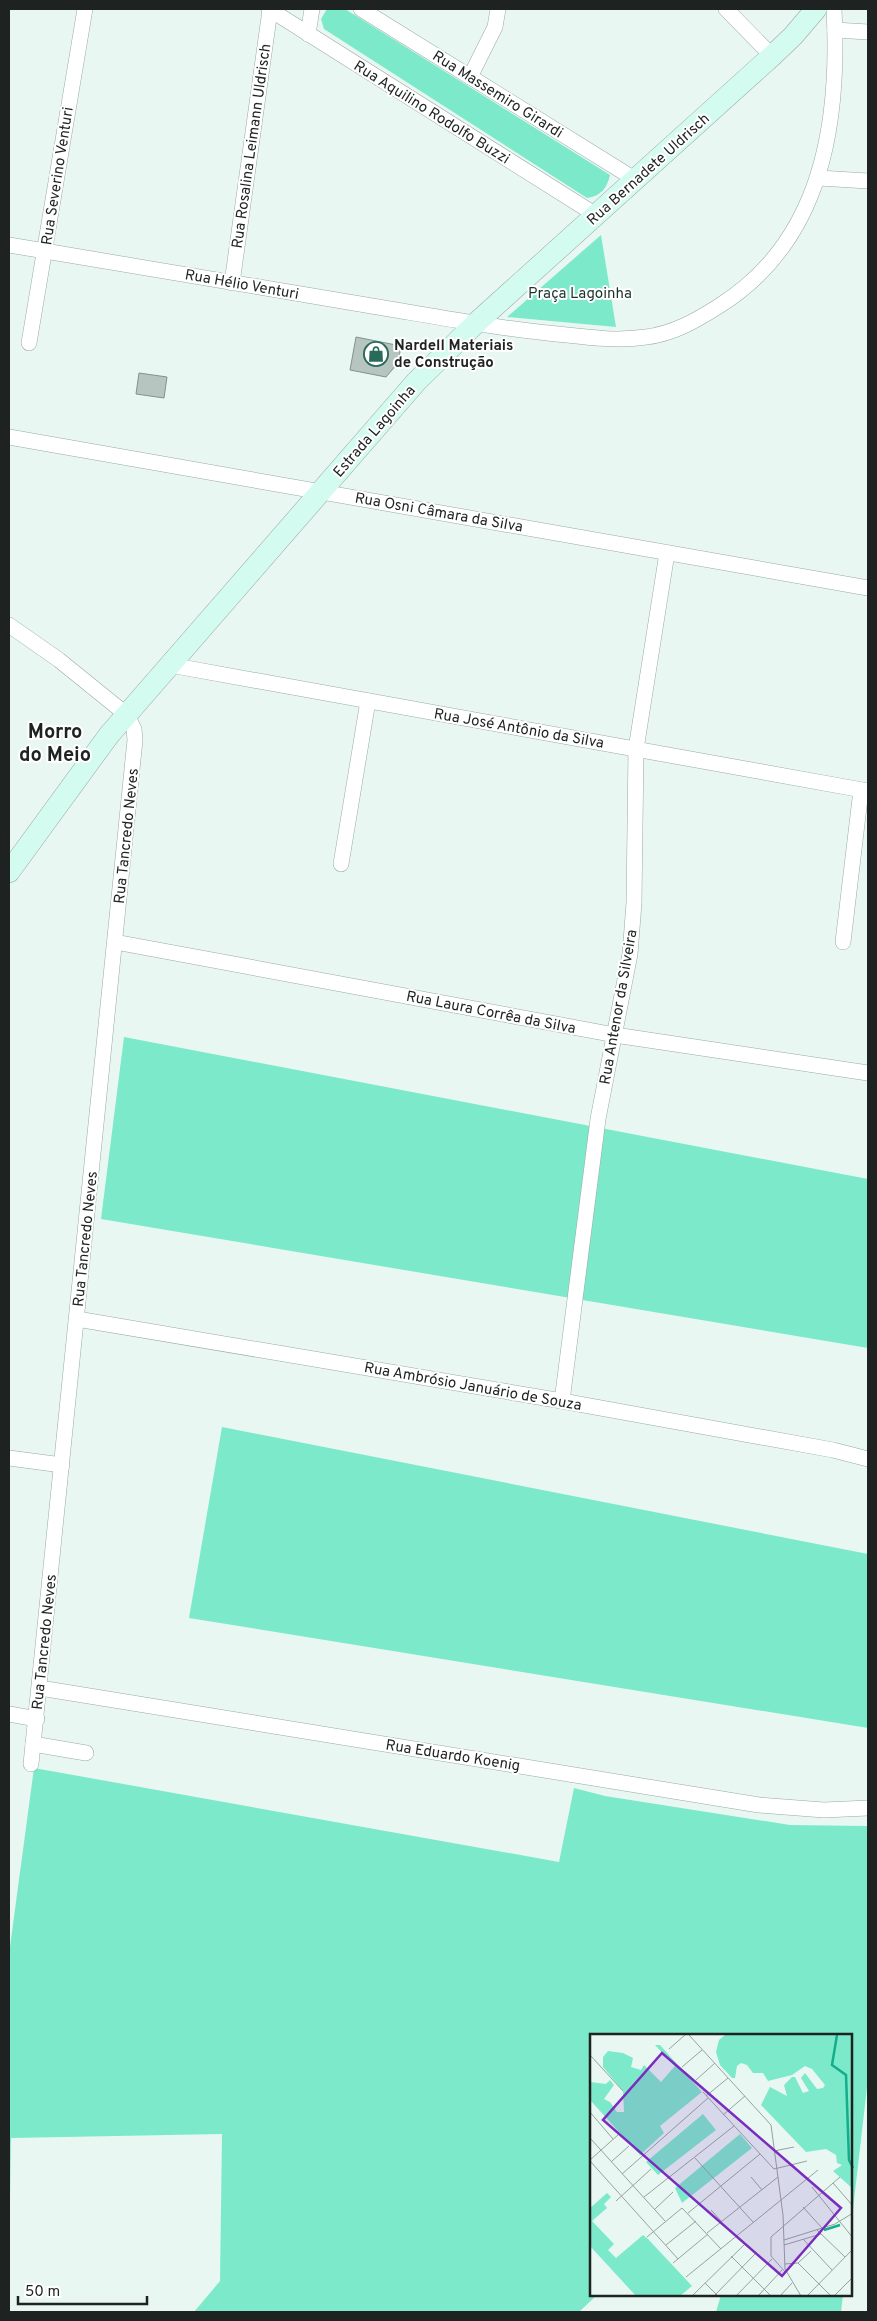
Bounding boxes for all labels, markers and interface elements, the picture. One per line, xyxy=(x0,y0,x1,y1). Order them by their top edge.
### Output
street label: Rua Rosalina Leimann Uldrisch xyxy=(229,42,276,250)
street label: Rua Massemiro Girardi xyxy=(428,47,566,143)
street label: Rua Aquilino Rodolfo Buzzi xyxy=(349,57,513,169)
street label: Rua Severino Venturi xyxy=(38,106,79,247)
street label: Rua Bernadete Uldrisch xyxy=(584,110,714,230)
street label: Rua Hélio Venturi xyxy=(183,266,300,305)
park label: Praça Lagoinha xyxy=(528,285,632,304)
place label: Nardell Materiais de Construção xyxy=(394,337,514,373)
shop icon: Nardell Materiais de Construção xyxy=(363,341,389,367)
street label: Estrada Lagoinha xyxy=(330,382,420,482)
street label: Rua Osni Câmara da Silva xyxy=(353,489,524,538)
street label: Rua José Antônio da Silva xyxy=(432,705,605,754)
district label: Morro do Meio xyxy=(19,720,91,769)
street label: Rua Tancredo Neves xyxy=(111,767,144,905)
street label: Rua Antenor da Silveira xyxy=(596,928,642,1086)
street label: Rua Laura Corrêa da Silva xyxy=(404,988,577,1039)
street label: Rua Tancredo Neves xyxy=(70,1170,103,1308)
street label: Rua Ambrósio Januário de Souza xyxy=(363,1359,583,1416)
street label: Rua Tancredo Neves xyxy=(29,1573,62,1711)
street label: Rua Eduardo Koenig xyxy=(384,1736,521,1777)
inset map xyxy=(590,2034,852,2296)
scale bar xyxy=(18,2274,146,2306)
text: 50 m xyxy=(25,2283,60,2302)

